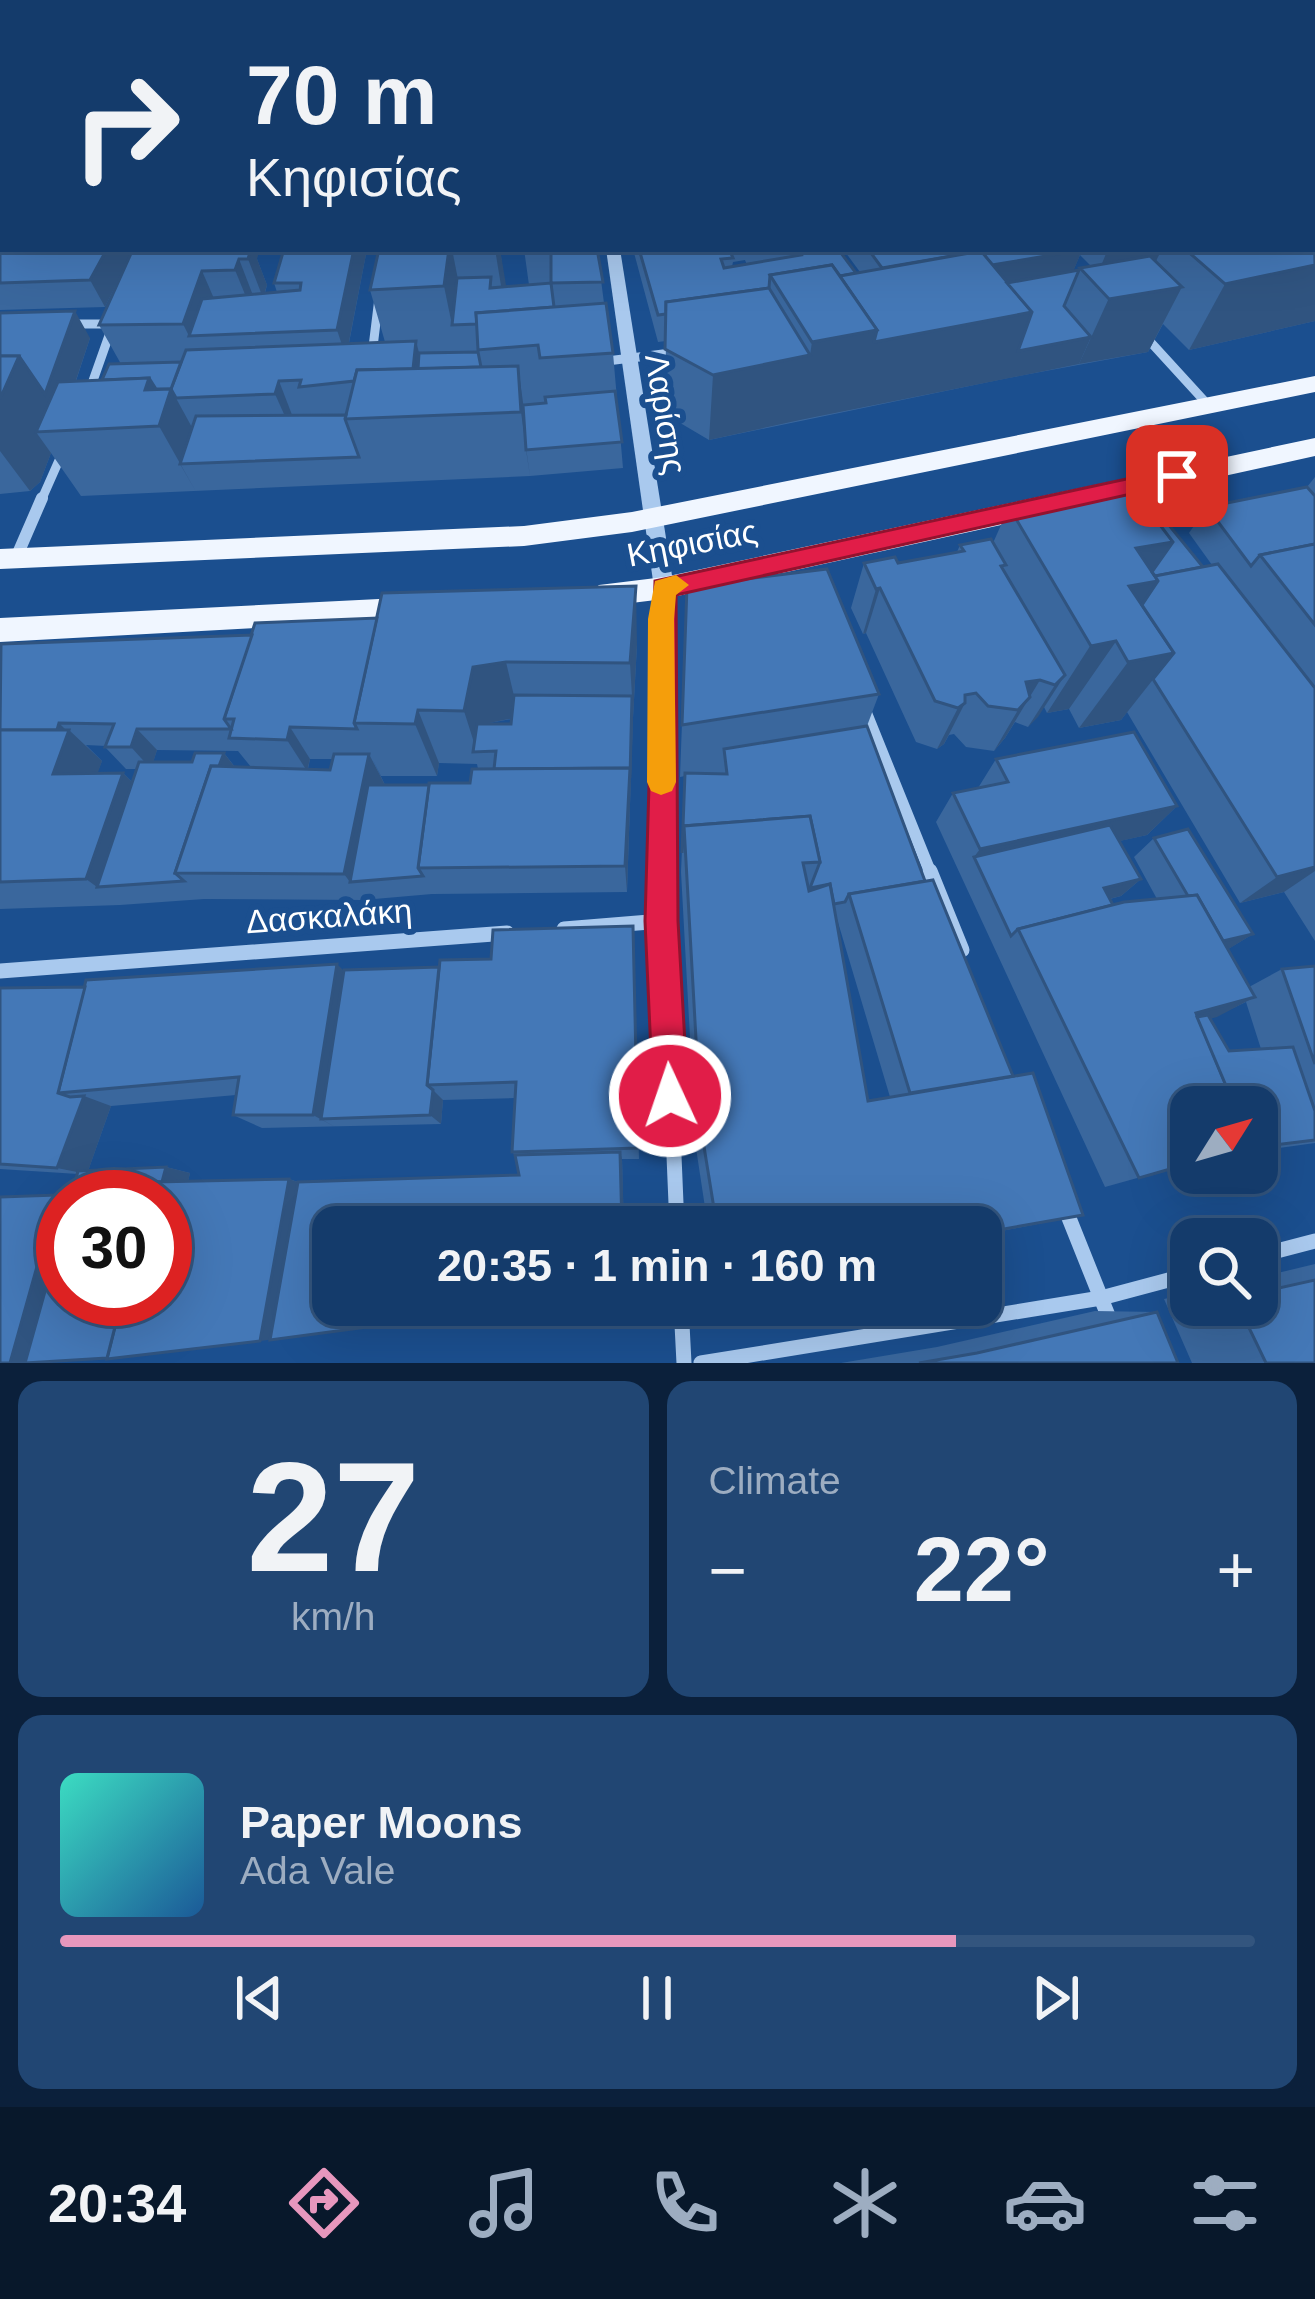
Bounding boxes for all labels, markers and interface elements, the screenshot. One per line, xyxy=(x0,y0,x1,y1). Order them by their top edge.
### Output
icon: right xyxy=(48,48,204,204)
text: 70 m xyxy=(246,48,437,142)
text: Κηφισίας xyxy=(246,147,462,207)
street label: Λαρίσης xyxy=(638,351,694,477)
pin xyxy=(1126,425,1228,527)
icon: arrive xyxy=(1144,443,1210,509)
street label: Κηφισίας xyxy=(624,512,760,574)
street label: Δασκαλάκη xyxy=(245,892,413,940)
position arrow xyxy=(607,1033,733,1159)
north arrow xyxy=(1170,1086,1278,1194)
map controls xyxy=(1170,1086,1278,1326)
speed limit sign: 30 xyxy=(36,1170,192,1326)
button: search xyxy=(1170,1218,1278,1326)
text: 20:35 · 1 min · 160 m xyxy=(437,1240,877,1291)
text: 27 xyxy=(246,1430,420,1604)
text: Climate xyxy=(709,1459,841,1502)
text: 22° xyxy=(914,1520,1050,1620)
text: − xyxy=(709,1533,747,1607)
text: + xyxy=(1216,1533,1255,1607)
text: km/h xyxy=(291,1595,376,1638)
text: Paper Moons xyxy=(240,1797,523,1848)
text: Ada Vale xyxy=(240,1849,395,1892)
icon: previous xyxy=(226,1965,292,2031)
icon: pause xyxy=(624,1965,690,2031)
icon: next xyxy=(1023,1965,1089,2031)
icon: directions xyxy=(282,2161,366,2245)
icon: music xyxy=(462,2161,546,2245)
icon: phone xyxy=(643,2161,727,2245)
icon: climate xyxy=(823,2161,907,2245)
icon: car xyxy=(1003,2161,1087,2245)
icon: filters xyxy=(1183,2161,1267,2245)
text: 20:34 xyxy=(48,2173,186,2233)

